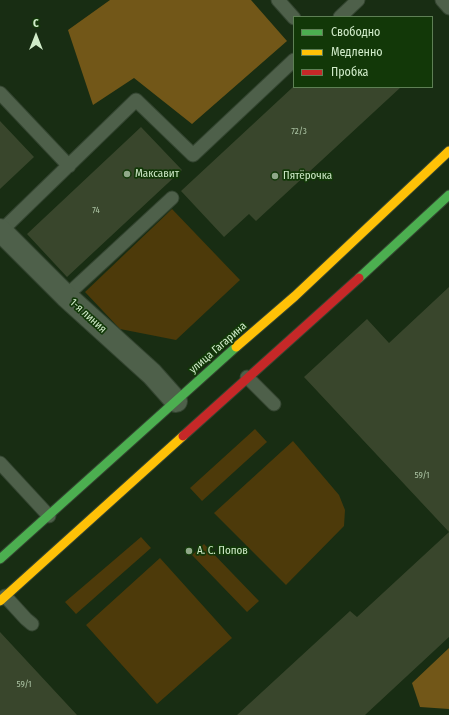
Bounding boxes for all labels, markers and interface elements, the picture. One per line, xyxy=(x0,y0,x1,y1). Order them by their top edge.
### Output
north arrow xyxy=(16,16,56,56)
legend xyxy=(293,16,433,88)
text: С xyxy=(33,17,39,30)
text: Свободно xyxy=(331,25,380,39)
text: Медленно xyxy=(331,45,383,59)
text: Пробка xyxy=(331,65,369,79)
house number: 72/3 xyxy=(291,126,307,136)
place label: Максавит xyxy=(135,167,179,181)
marker: Максавит xyxy=(122,169,132,179)
place label: Пятёрочка xyxy=(283,169,332,183)
marker: Пятёрочка xyxy=(270,171,280,181)
house number: 74 xyxy=(92,205,100,215)
street label: 1-я линия xyxy=(67,296,109,336)
street label: улица Гагарина xyxy=(187,319,249,377)
house number: 59/1 xyxy=(414,470,430,480)
place label: А. С. Попов xyxy=(197,544,248,558)
marker: А. С. Попов xyxy=(184,546,194,556)
house number: 59/1 xyxy=(16,679,32,689)

